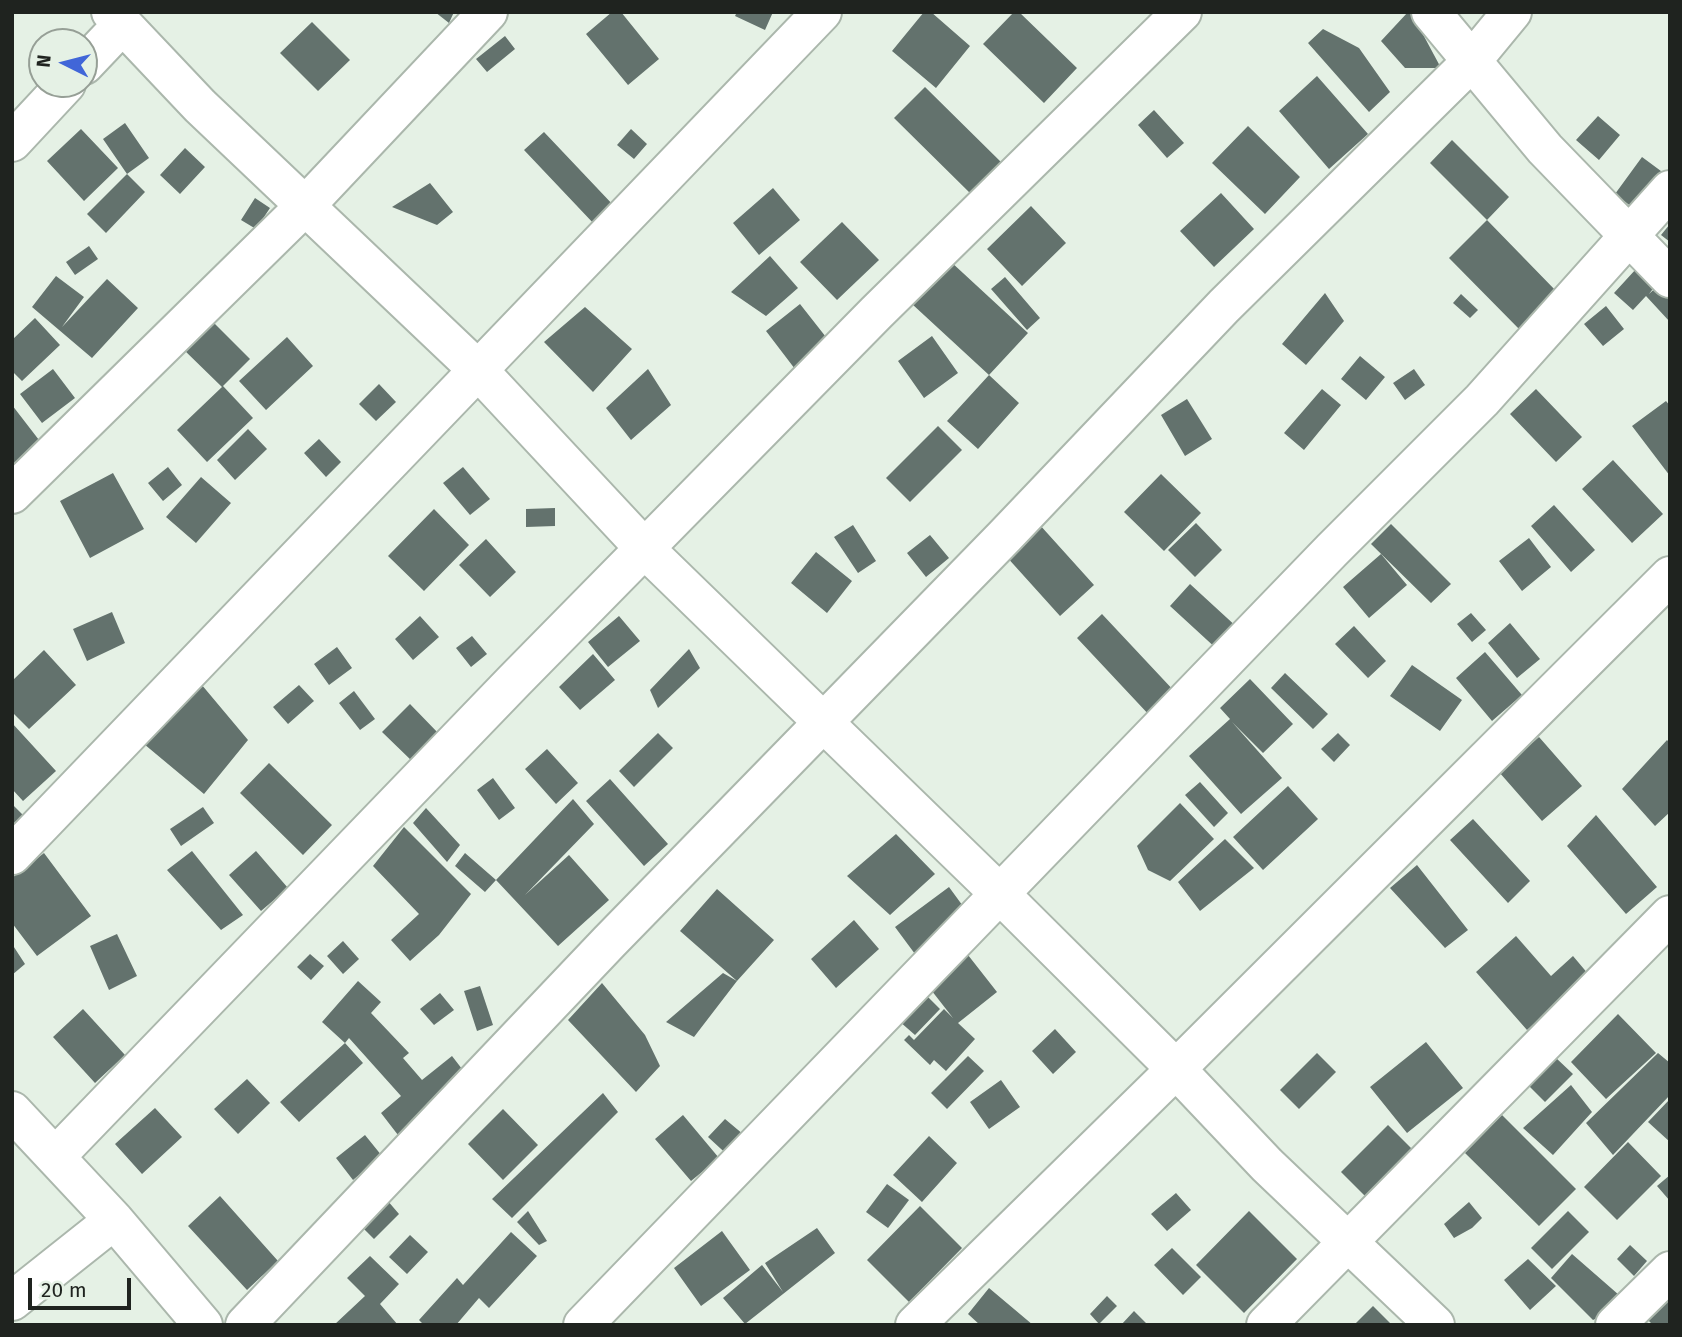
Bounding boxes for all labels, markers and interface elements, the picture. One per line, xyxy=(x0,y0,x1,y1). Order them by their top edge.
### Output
north arrow xyxy=(28,28,98,98)
text: N xyxy=(32,53,56,68)
scale bar xyxy=(32,1264,135,1308)
text: 20 m xyxy=(41,1277,87,1303)

